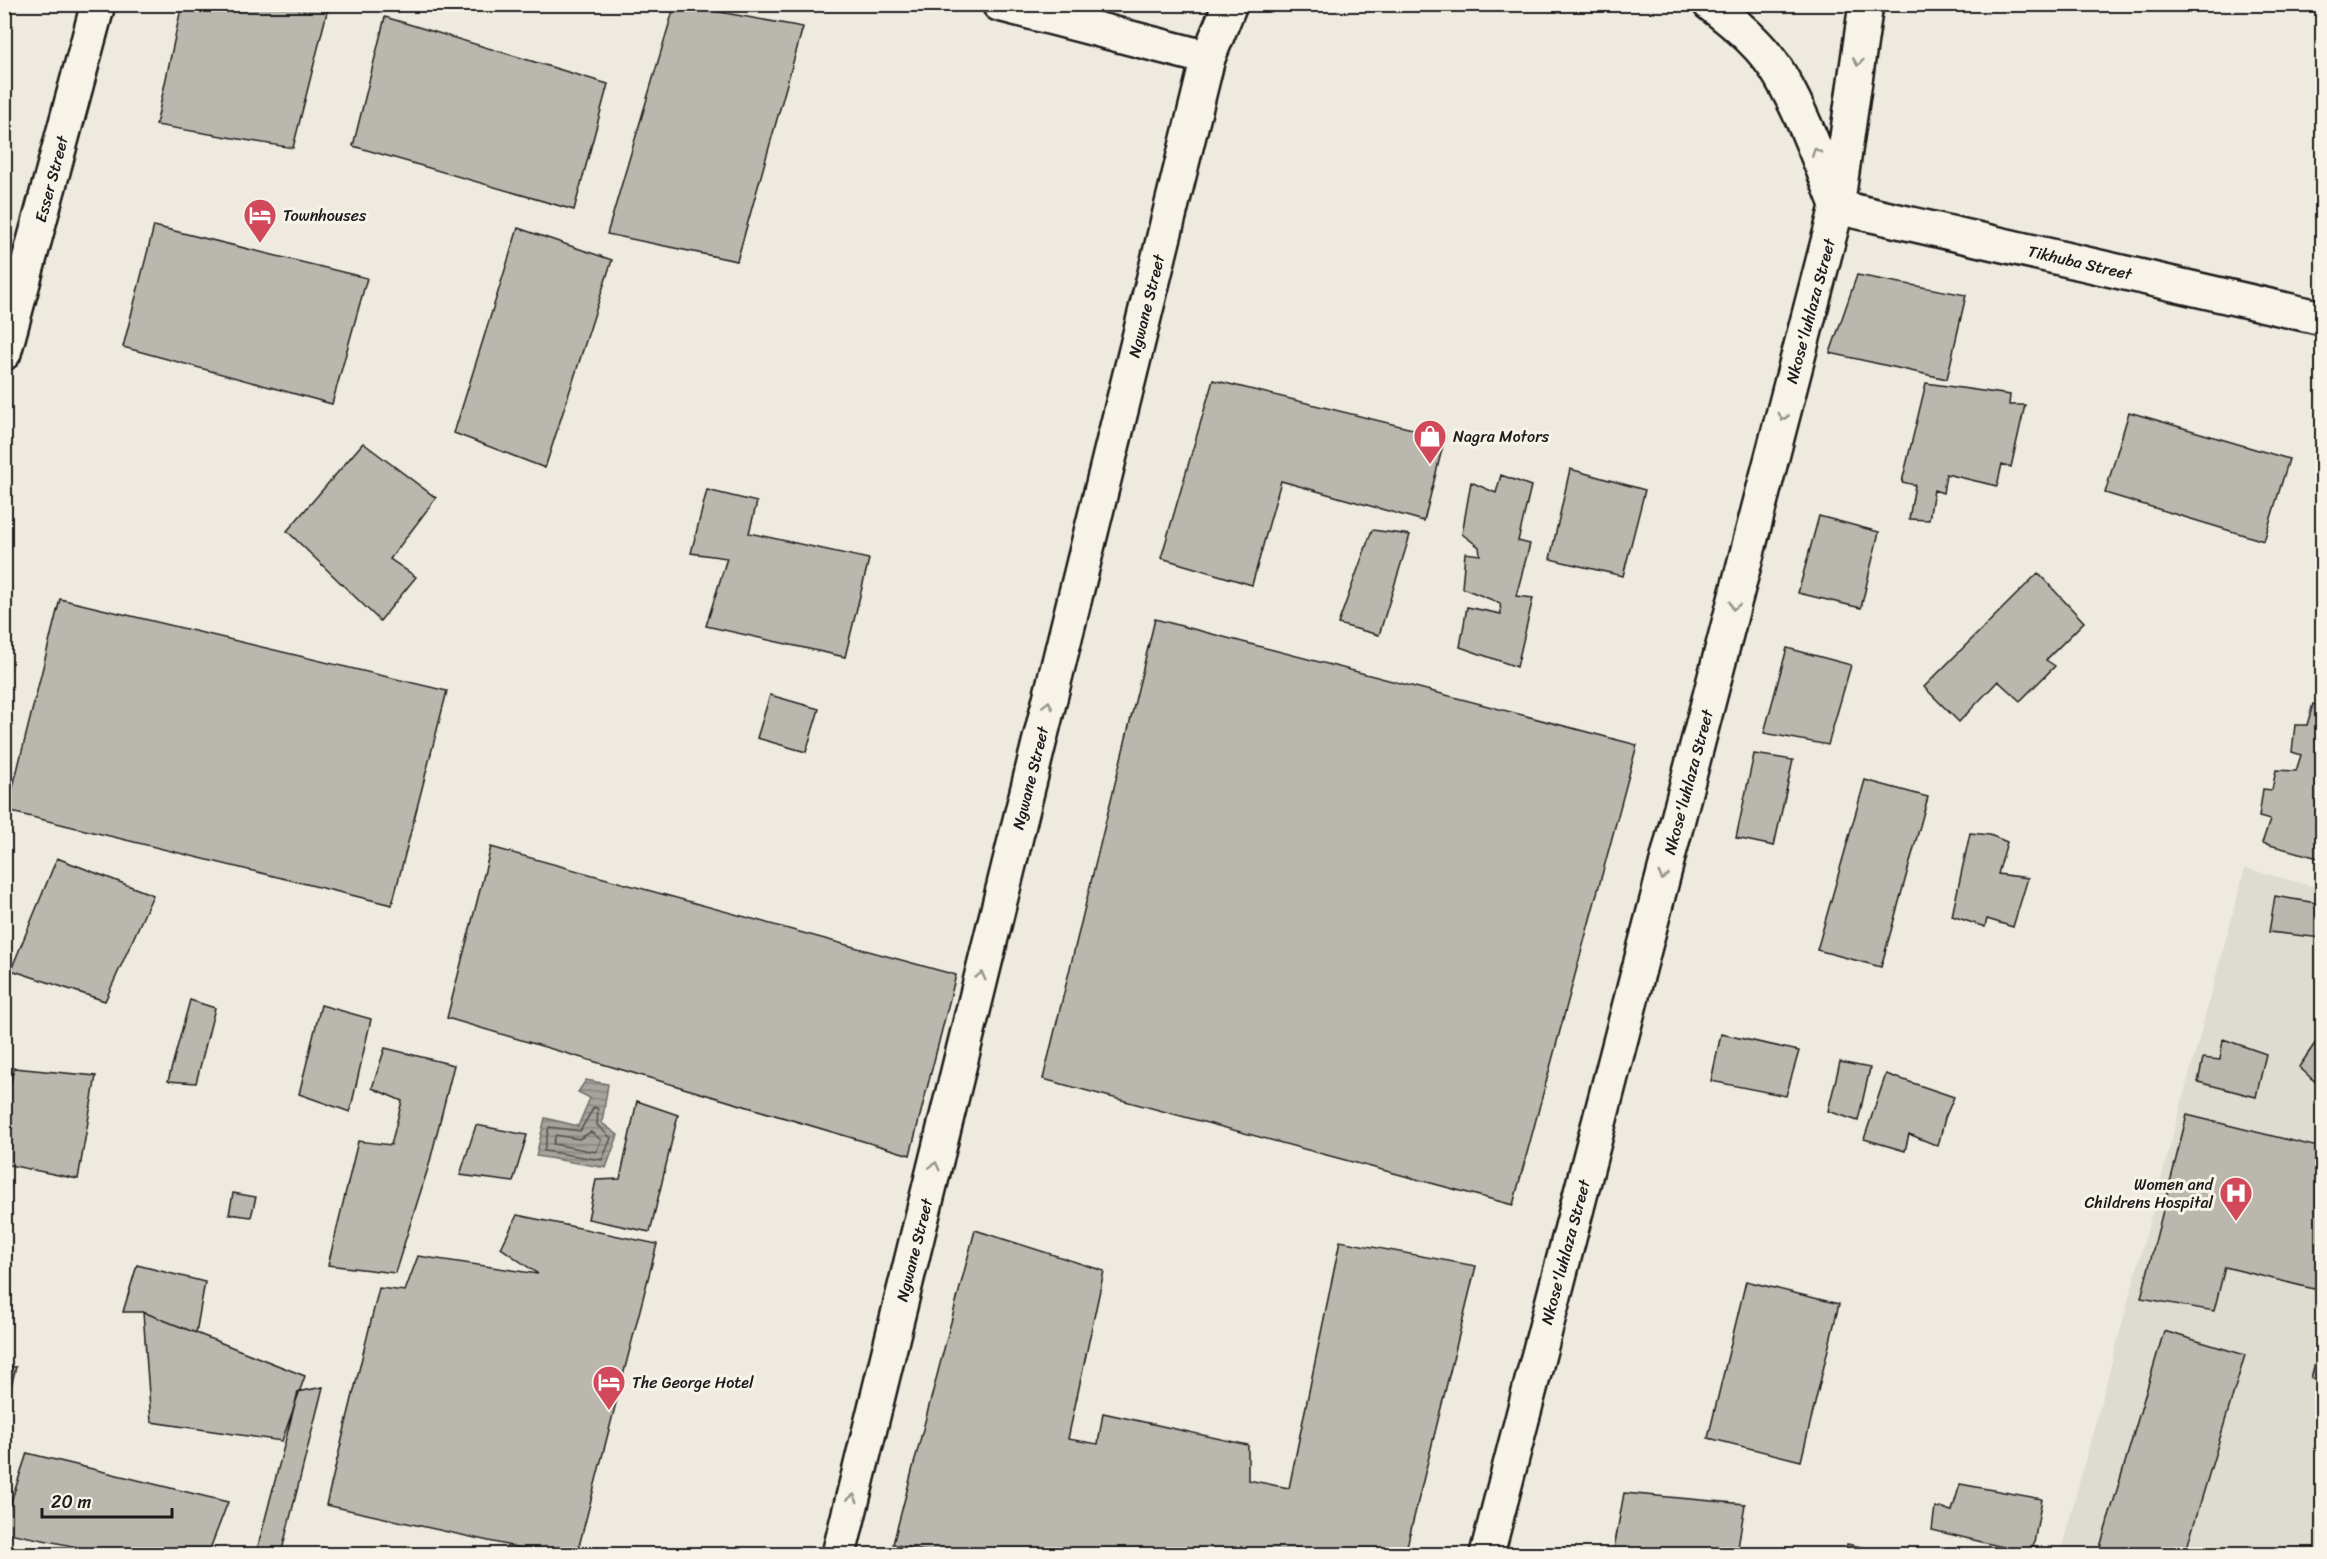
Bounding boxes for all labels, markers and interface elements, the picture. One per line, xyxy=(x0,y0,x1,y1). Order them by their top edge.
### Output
one-way arrow xyxy=(1853,58,1865,67)
street label: Esser Street xyxy=(26,132,77,226)
one-way arrow xyxy=(1811,147,1823,158)
hotel icon: Townhouses xyxy=(242,197,278,244)
place label: Townhouses xyxy=(283,201,367,230)
street label: Nkose'luhlaza Street xyxy=(1777,235,1844,387)
street label: Tikhuba Street xyxy=(2025,236,2135,289)
street label: Ngwane Street xyxy=(1120,251,1173,361)
one-way arrow xyxy=(1777,412,1790,422)
shop icon: Nagra Motors xyxy=(1412,418,1448,465)
place label: Nagra Motors xyxy=(1453,422,1550,451)
one-way arrow xyxy=(1728,600,1741,610)
one-way arrow xyxy=(1040,701,1053,711)
street label: Nkose'luhlaza Street xyxy=(1655,706,1722,858)
street label: Ngwane Street xyxy=(1004,723,1057,833)
one-way arrow xyxy=(1658,871,1671,881)
one-way arrow xyxy=(974,971,987,981)
one-way arrow xyxy=(927,1161,940,1171)
place label: Women and Childrens Hospital xyxy=(2085,1170,2215,1217)
hospital icon: Women and Childrens Hospital xyxy=(2218,1175,2254,1222)
street label: Nkose'luhlaza Street xyxy=(1532,1176,1599,1328)
street label: Ngwane Street xyxy=(888,1195,941,1305)
hotel icon: The George Hotel xyxy=(591,1364,627,1411)
place label: The George Hotel xyxy=(632,1368,754,1397)
scale bar xyxy=(42,1481,172,1519)
text: 20 m xyxy=(51,1486,91,1518)
one-way arrow xyxy=(845,1493,858,1503)

